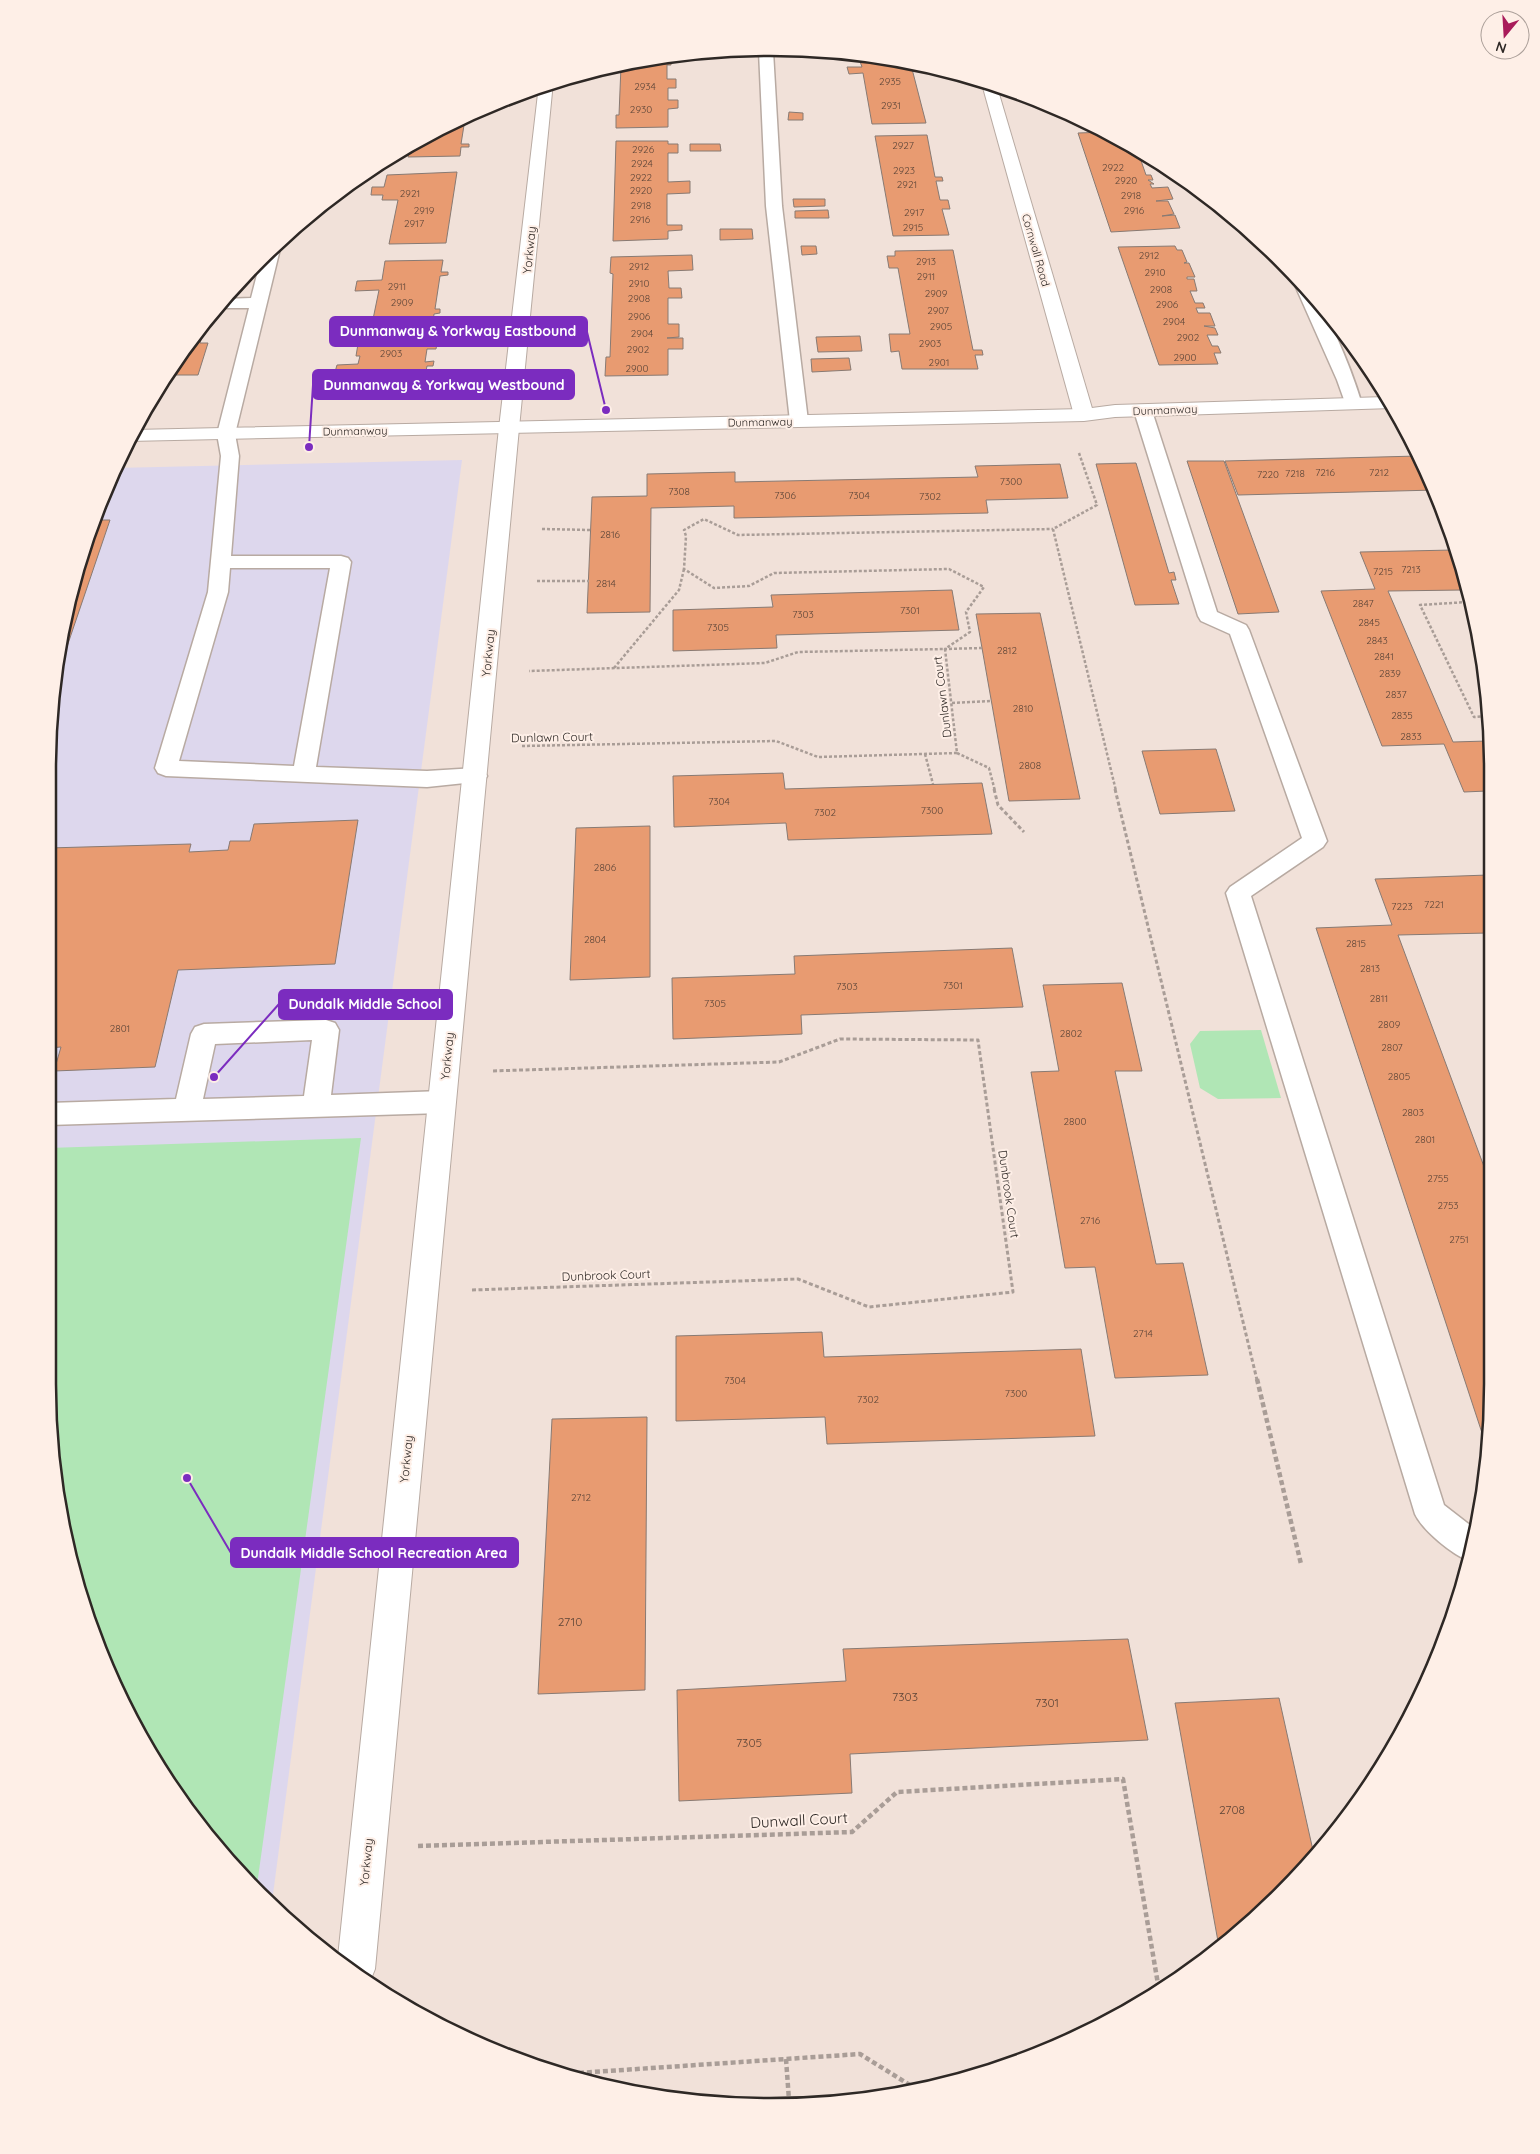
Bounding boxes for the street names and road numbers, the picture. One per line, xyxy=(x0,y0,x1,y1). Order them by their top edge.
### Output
street label: Cornwall Road xyxy=(1019,212,1053,288)
street label: Yorkway xyxy=(519,226,539,274)
street label: Dunmanway xyxy=(1132,402,1198,418)
street label: Dunmanway xyxy=(727,414,793,430)
street label: Dunmanway xyxy=(322,423,388,439)
street label: Yorkway xyxy=(478,629,498,677)
street label: Dunlawn Court xyxy=(930,655,954,739)
street label: Dunlawn Court xyxy=(511,729,593,745)
street label: Yorkway xyxy=(437,1032,457,1080)
street label: Dunbrook Court xyxy=(995,1149,1023,1239)
street label: Dunbrook Court xyxy=(561,1266,651,1284)
street label: Yorkway xyxy=(396,1435,416,1483)
street label: Dunwall Court xyxy=(750,1808,848,1832)
street label: Yorkway xyxy=(356,1838,376,1886)

